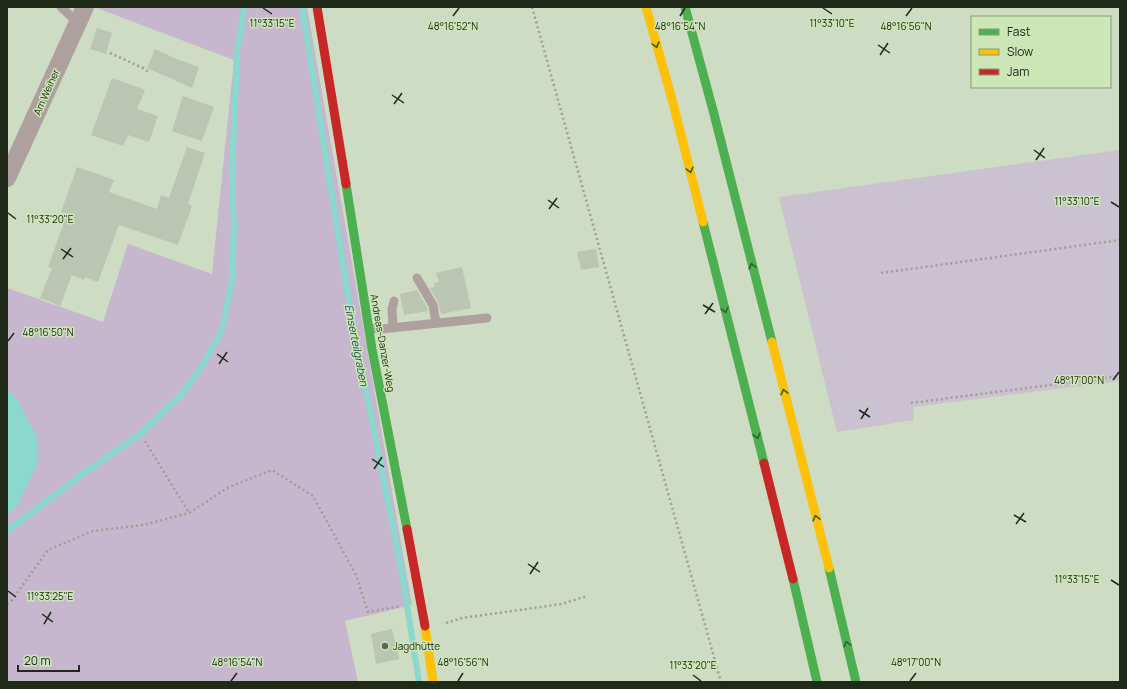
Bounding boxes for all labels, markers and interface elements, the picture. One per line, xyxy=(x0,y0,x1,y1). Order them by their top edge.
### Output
text: 11°33'15"E xyxy=(250,16,295,30)
text: 11°33'10"E xyxy=(809,16,855,30)
legend xyxy=(971,16,1111,88)
text: 48°16'52"N xyxy=(428,19,478,33)
text: 48°16'54"N xyxy=(655,19,705,33)
text: 48°16'56"N xyxy=(880,19,932,33)
text: Fast xyxy=(1007,23,1031,40)
one-way arrow xyxy=(652,41,660,48)
text: Slow xyxy=(1007,43,1033,60)
text: Jam xyxy=(1007,63,1029,80)
street label: Am Weiher xyxy=(30,66,63,117)
one-way arrow xyxy=(685,167,693,174)
text: 11°33'10"E xyxy=(1054,194,1100,208)
text: 11°33'20"E xyxy=(27,212,74,226)
one-way arrow xyxy=(749,263,757,269)
street label: Andreas-Danzer-Weg xyxy=(367,293,399,393)
water label: Einserteilgraben xyxy=(342,303,372,388)
one-way arrow xyxy=(720,306,729,313)
text: 48°16'50"N xyxy=(22,325,74,339)
text: 48°17'00"N xyxy=(1054,373,1104,387)
one-way arrow xyxy=(781,389,789,395)
one-way arrow xyxy=(752,432,761,439)
one-way arrow xyxy=(813,515,821,521)
text: 11°33'15"E xyxy=(1055,572,1100,586)
text: 11°33'25"E xyxy=(27,589,74,603)
place label: Jagdhütte xyxy=(393,639,440,653)
marker: Jagdhütte xyxy=(380,641,390,651)
one-way arrow xyxy=(843,641,852,648)
scale bar xyxy=(18,647,79,673)
text: 20 m xyxy=(24,652,51,669)
text: 48°16'54"N xyxy=(212,655,262,669)
text: 48°16'56"N xyxy=(437,655,489,669)
text: 48°17'00"N xyxy=(891,655,941,669)
text: 11°33'20"E xyxy=(670,658,717,672)

